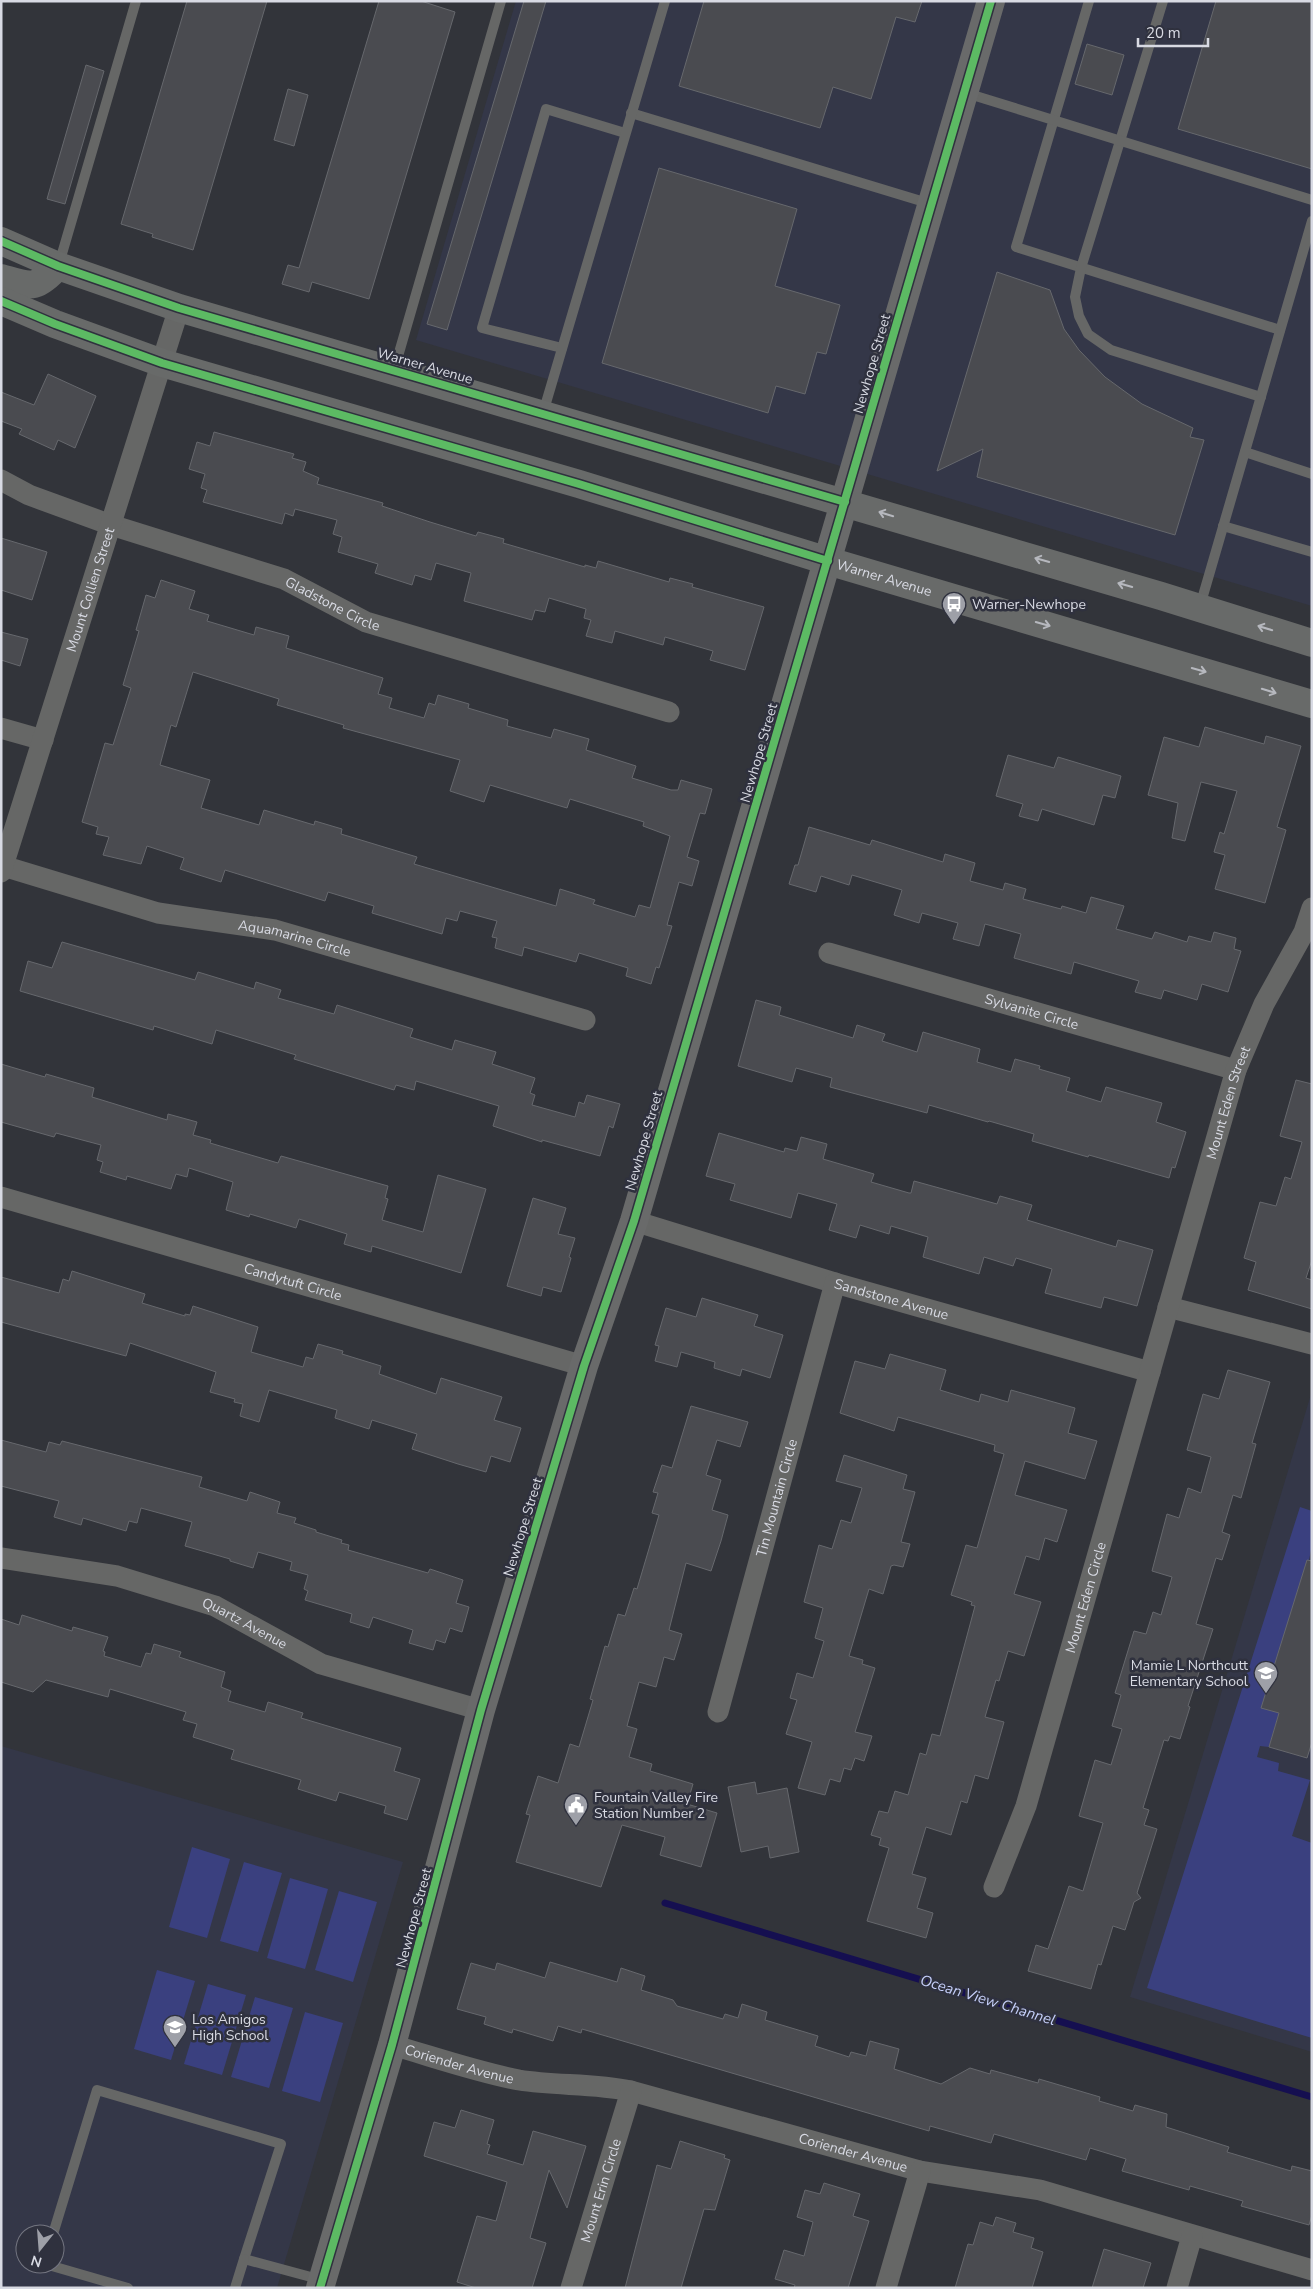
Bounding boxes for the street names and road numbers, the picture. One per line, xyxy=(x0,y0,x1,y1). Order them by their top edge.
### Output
street label: Newhope Street xyxy=(849,312,895,416)
street label: Warner Avenue xyxy=(375,343,475,389)
street label: Mount Collien Street xyxy=(62,525,119,654)
street label: Warner Avenue xyxy=(834,554,934,601)
street label: Gladstone Circle xyxy=(282,572,382,635)
street label: Newhope Street xyxy=(736,701,782,805)
street label: Aquamarine Circle xyxy=(237,915,353,961)
street label: Sylvanite Circle xyxy=(983,989,1081,1034)
street label: Mount Eden Street xyxy=(1202,1043,1255,1161)
street label: Newhope Street xyxy=(621,1089,667,1193)
street label: Candytuft Circle xyxy=(242,1258,344,1305)
street label: Sandstone Avenue xyxy=(832,1274,951,1324)
street label: Tin Mountain Circle xyxy=(751,1437,802,1559)
street label: Newhope Street xyxy=(499,1475,547,1579)
street label: Mount Eden Circle xyxy=(1061,1539,1110,1655)
street label: Quartz Avenue xyxy=(200,1593,291,1653)
street label: Newhope Street xyxy=(392,1866,436,1970)
street label: Coriender Avenue xyxy=(402,2040,516,2088)
street label: Coriender Avenue xyxy=(797,2128,910,2177)
street label: Mount Erin Circle xyxy=(576,2136,626,2245)

